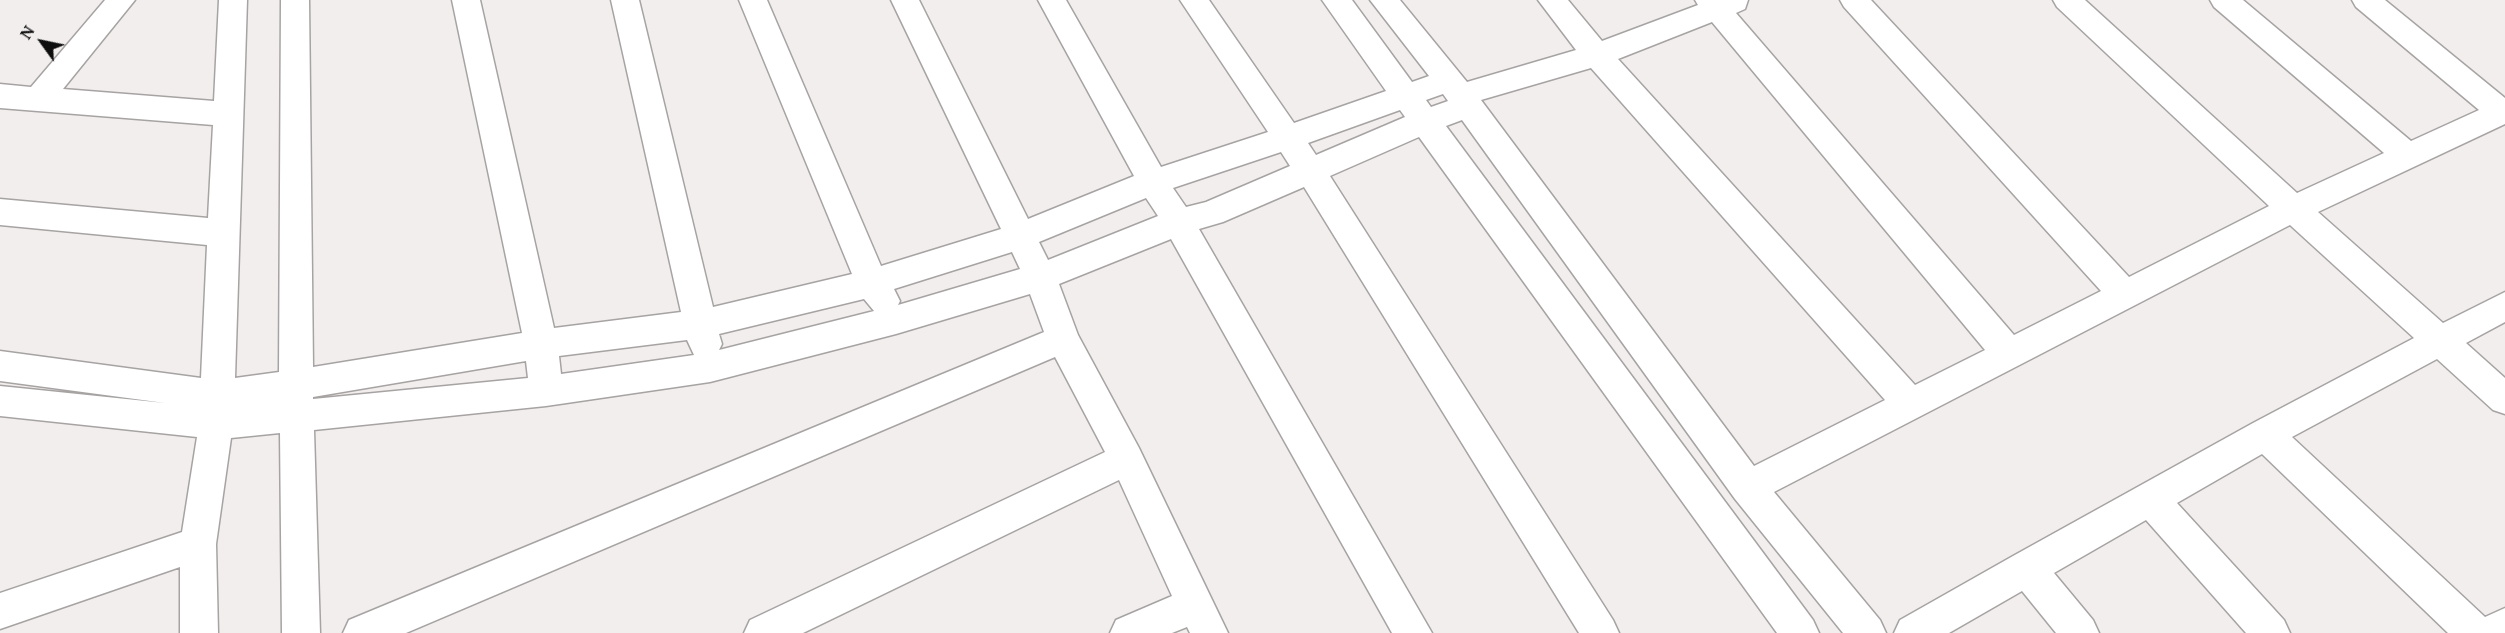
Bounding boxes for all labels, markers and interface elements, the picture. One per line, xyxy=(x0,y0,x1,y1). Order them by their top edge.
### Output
north arrow xyxy=(12,12,72,72)
text: N xyxy=(14,21,39,43)

